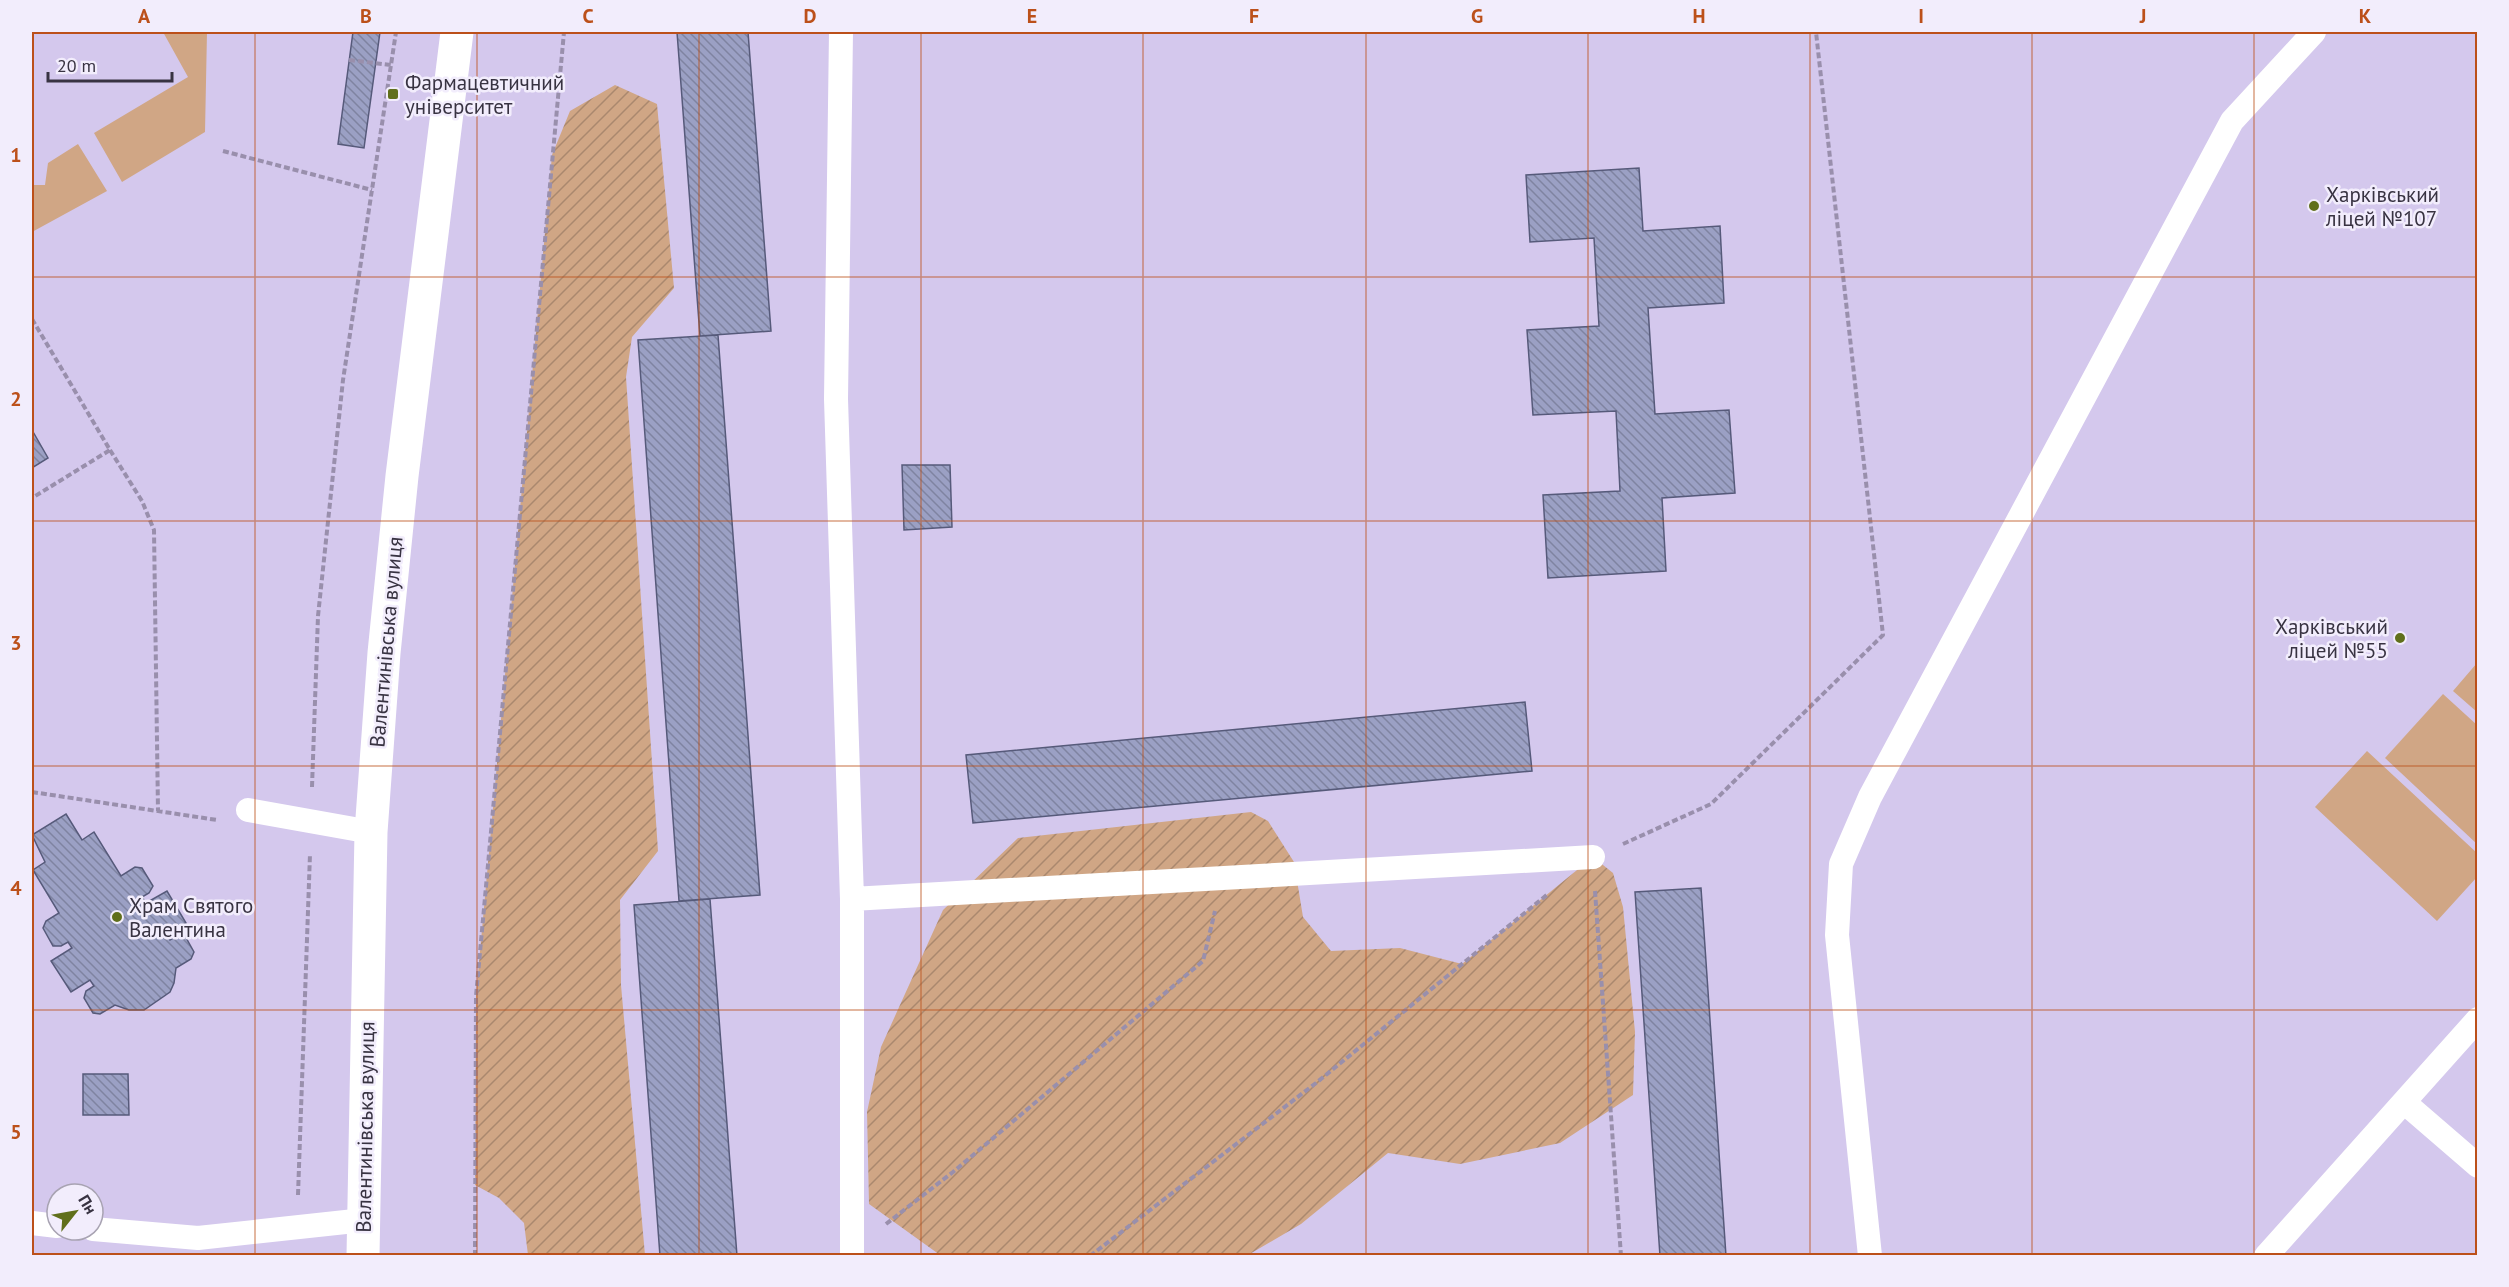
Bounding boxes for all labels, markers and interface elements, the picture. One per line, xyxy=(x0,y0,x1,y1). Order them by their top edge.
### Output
text: A xyxy=(138,3,151,29)
text: B xyxy=(360,3,372,29)
text: C xyxy=(582,3,594,29)
text: D xyxy=(804,3,817,29)
text: E xyxy=(1027,3,1037,29)
text: F xyxy=(1249,3,1259,29)
text: G xyxy=(1471,3,1483,29)
text: H xyxy=(1692,3,1706,29)
text: I xyxy=(1918,3,1924,29)
text: J xyxy=(2139,3,2146,29)
text: K xyxy=(2359,3,2372,29)
scale bar xyxy=(48,45,172,83)
text: 20 m xyxy=(57,54,96,77)
place label: Фармацевтичний університет xyxy=(405,69,564,120)
marker: Фармацевтичний університет xyxy=(386,87,400,101)
text: 1 xyxy=(10,142,22,168)
place label: Харківський ліцей №107 xyxy=(2325,181,2439,232)
marker: Харківський ліцей №107 xyxy=(2307,199,2321,213)
text: 2 xyxy=(10,386,22,412)
street label: Валентинівська вулиця xyxy=(363,536,409,748)
place label: Харківський ліцей №55 xyxy=(2275,613,2388,664)
text: 3 xyxy=(10,630,22,656)
marker: Харківський ліцей №55 xyxy=(2393,631,2407,645)
text: 4 xyxy=(10,875,22,901)
place label: Храм Святого Валентина xyxy=(129,892,253,943)
marker: Храм Святого Валентина xyxy=(110,910,124,924)
street label: Валентинівська вулиця xyxy=(350,1021,380,1233)
text: 5 xyxy=(10,1119,22,1145)
north arrow xyxy=(45,1182,105,1242)
text: Пн xyxy=(74,1191,101,1217)

